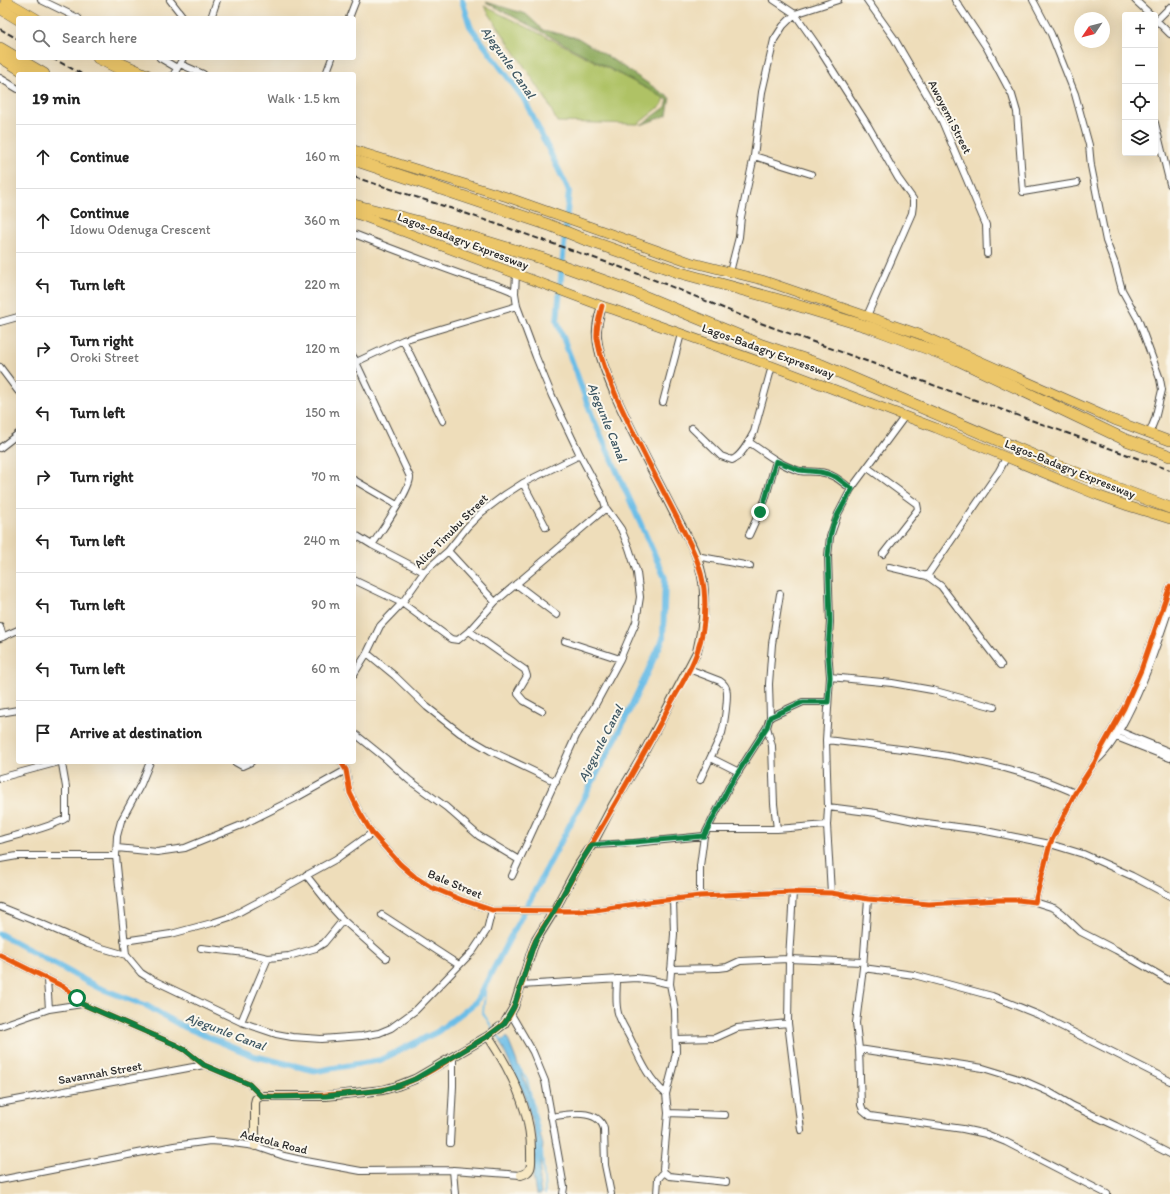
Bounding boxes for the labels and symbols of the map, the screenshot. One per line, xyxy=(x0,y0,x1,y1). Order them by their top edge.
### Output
north arrow xyxy=(1074,12,1110,48)
water label: Ajegunle Canal xyxy=(478,24,540,102)
street label: Awoyemi Street xyxy=(925,78,975,157)
street label: Lagos-Badagry Expressway xyxy=(395,209,531,273)
street label: Lagos-Badagry Expressway xyxy=(700,321,836,382)
water label: Ajegunle Canal xyxy=(585,381,631,465)
street label: Lagos-Badagry Expressway xyxy=(1003,436,1138,502)
street label: Alice Tinubu Street xyxy=(411,491,491,571)
route end xyxy=(751,503,769,521)
water label: Ajegunle Canal xyxy=(575,701,627,784)
street label: Bale Street xyxy=(426,866,485,902)
route start xyxy=(68,989,86,1007)
water label: Ajegunle Canal xyxy=(184,1009,269,1054)
street label: Savannah Street xyxy=(57,1059,144,1087)
street label: Adetola Road xyxy=(239,1127,309,1157)

